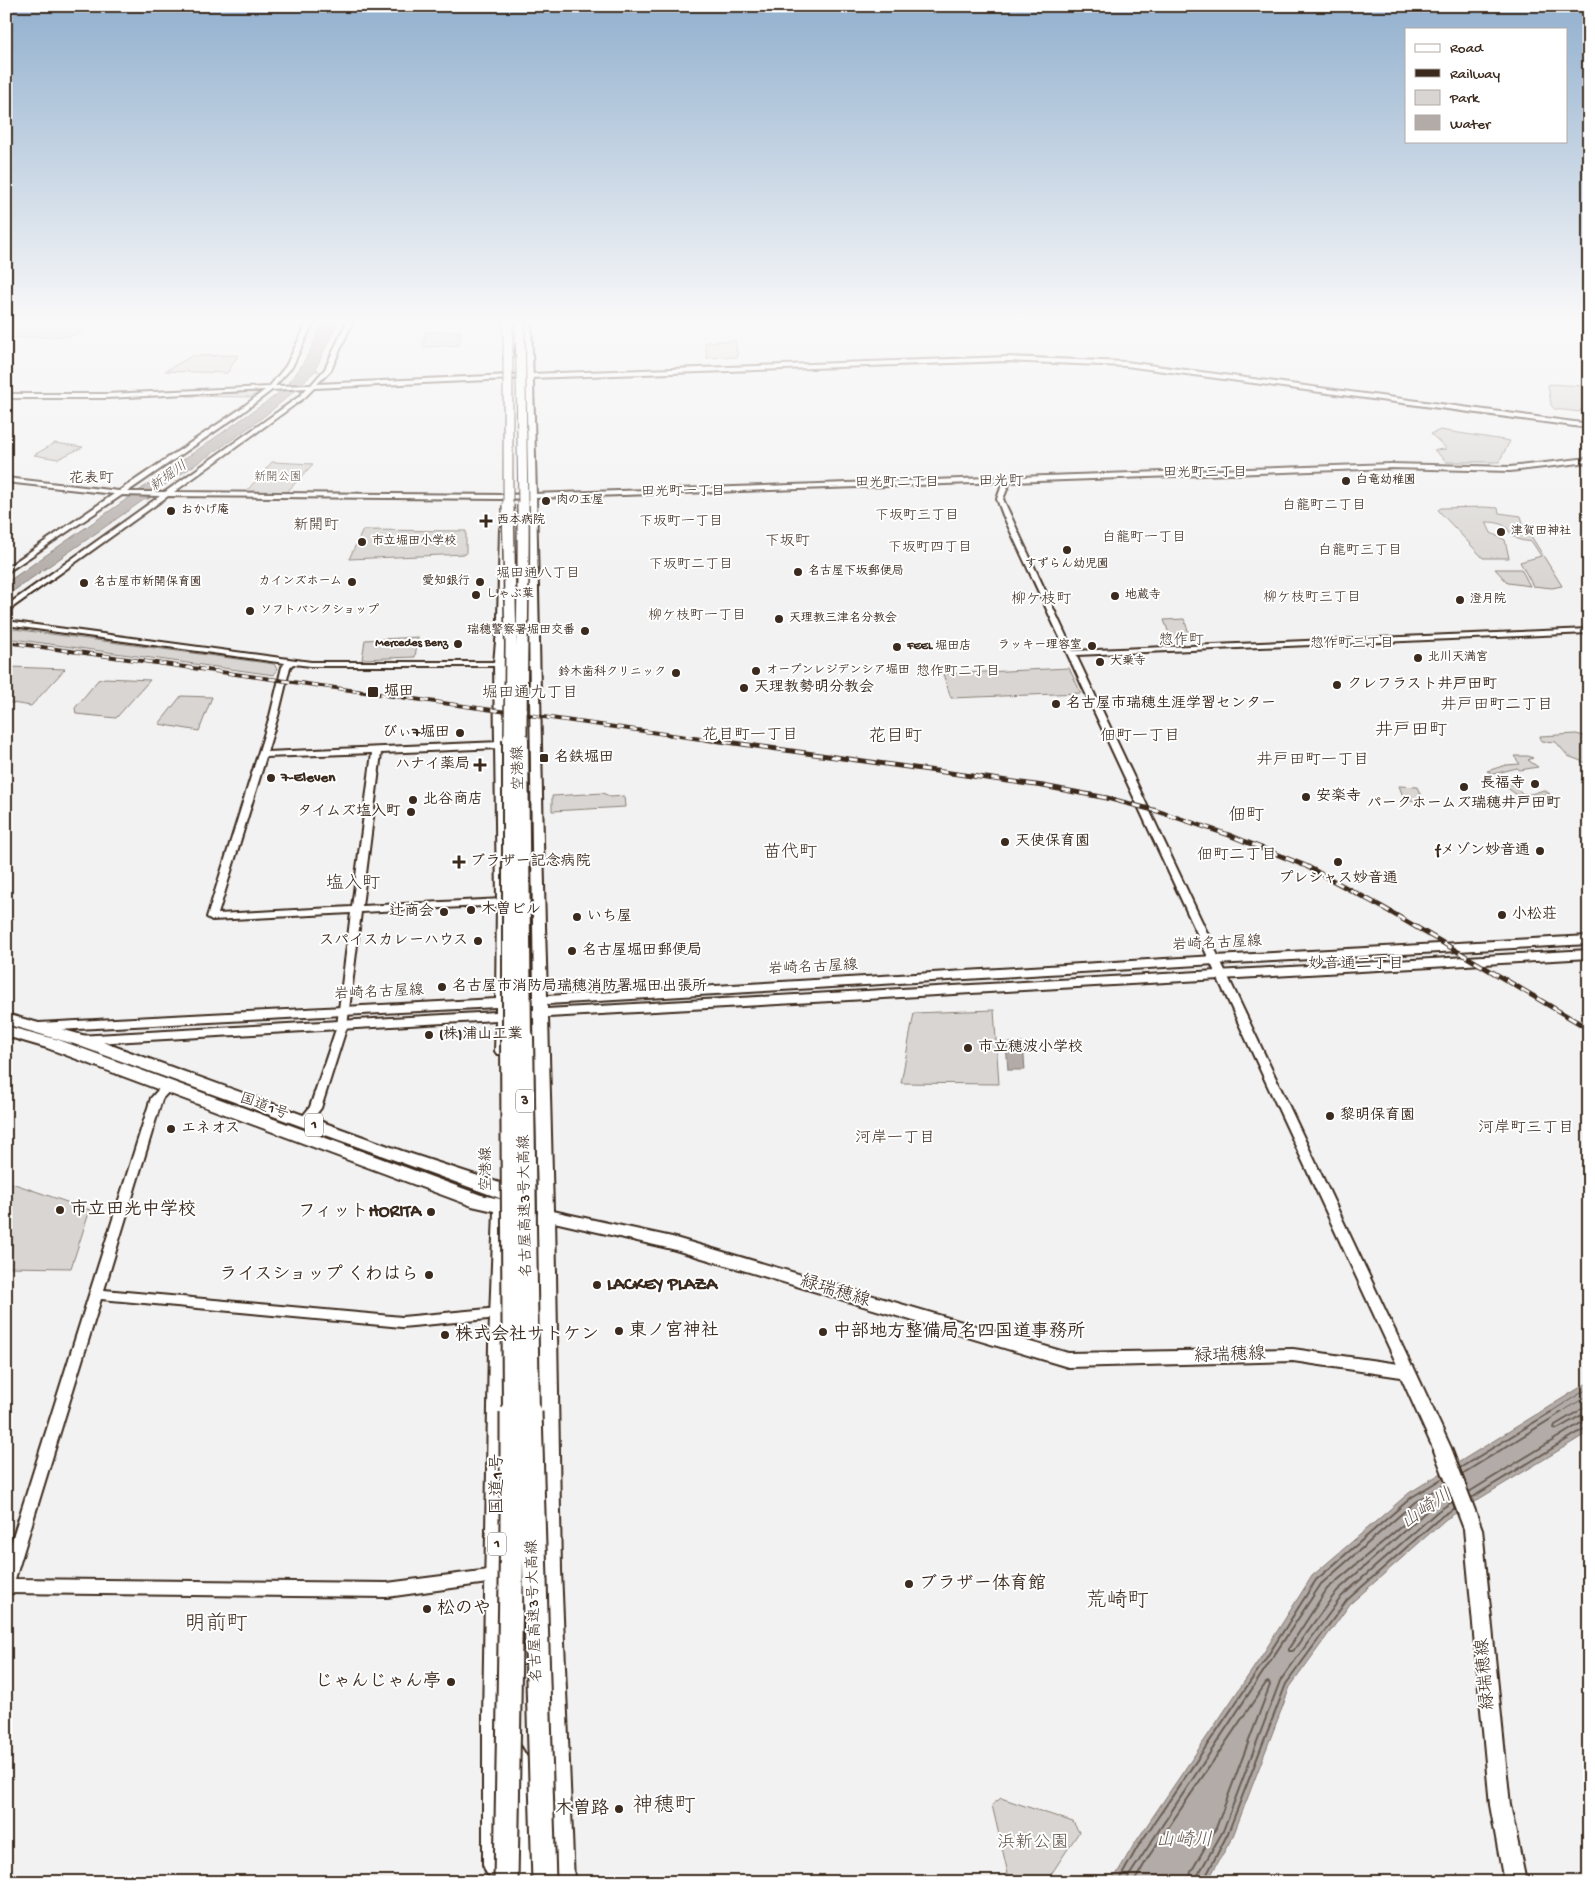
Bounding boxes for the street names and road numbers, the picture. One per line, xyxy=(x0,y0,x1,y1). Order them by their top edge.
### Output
street label: 空港線 xyxy=(509,745,528,791)
street label: 岩崎名古屋線 xyxy=(1172,932,1262,955)
street label: 岩崎名古屋線 xyxy=(768,956,858,979)
street label: 岩崎名古屋線 xyxy=(334,981,424,1004)
street label: 国道1号 xyxy=(237,1090,291,1124)
road number: 3 xyxy=(516,1090,534,1112)
road number: 1 xyxy=(305,1114,323,1136)
street label: 名古屋高速3号大高線 xyxy=(515,1134,536,1278)
street label: 空港線 xyxy=(477,1146,496,1192)
street label: 緑瑞穂線 xyxy=(798,1270,873,1313)
street label: 緑瑞穂線 xyxy=(1194,1343,1266,1368)
street label: 国道1号 xyxy=(487,1453,509,1515)
road number: 1 xyxy=(488,1532,506,1556)
street label: 名古屋高速3号大高線 xyxy=(523,1539,546,1683)
street label: 緑瑞穂線 xyxy=(1471,1637,1500,1711)

